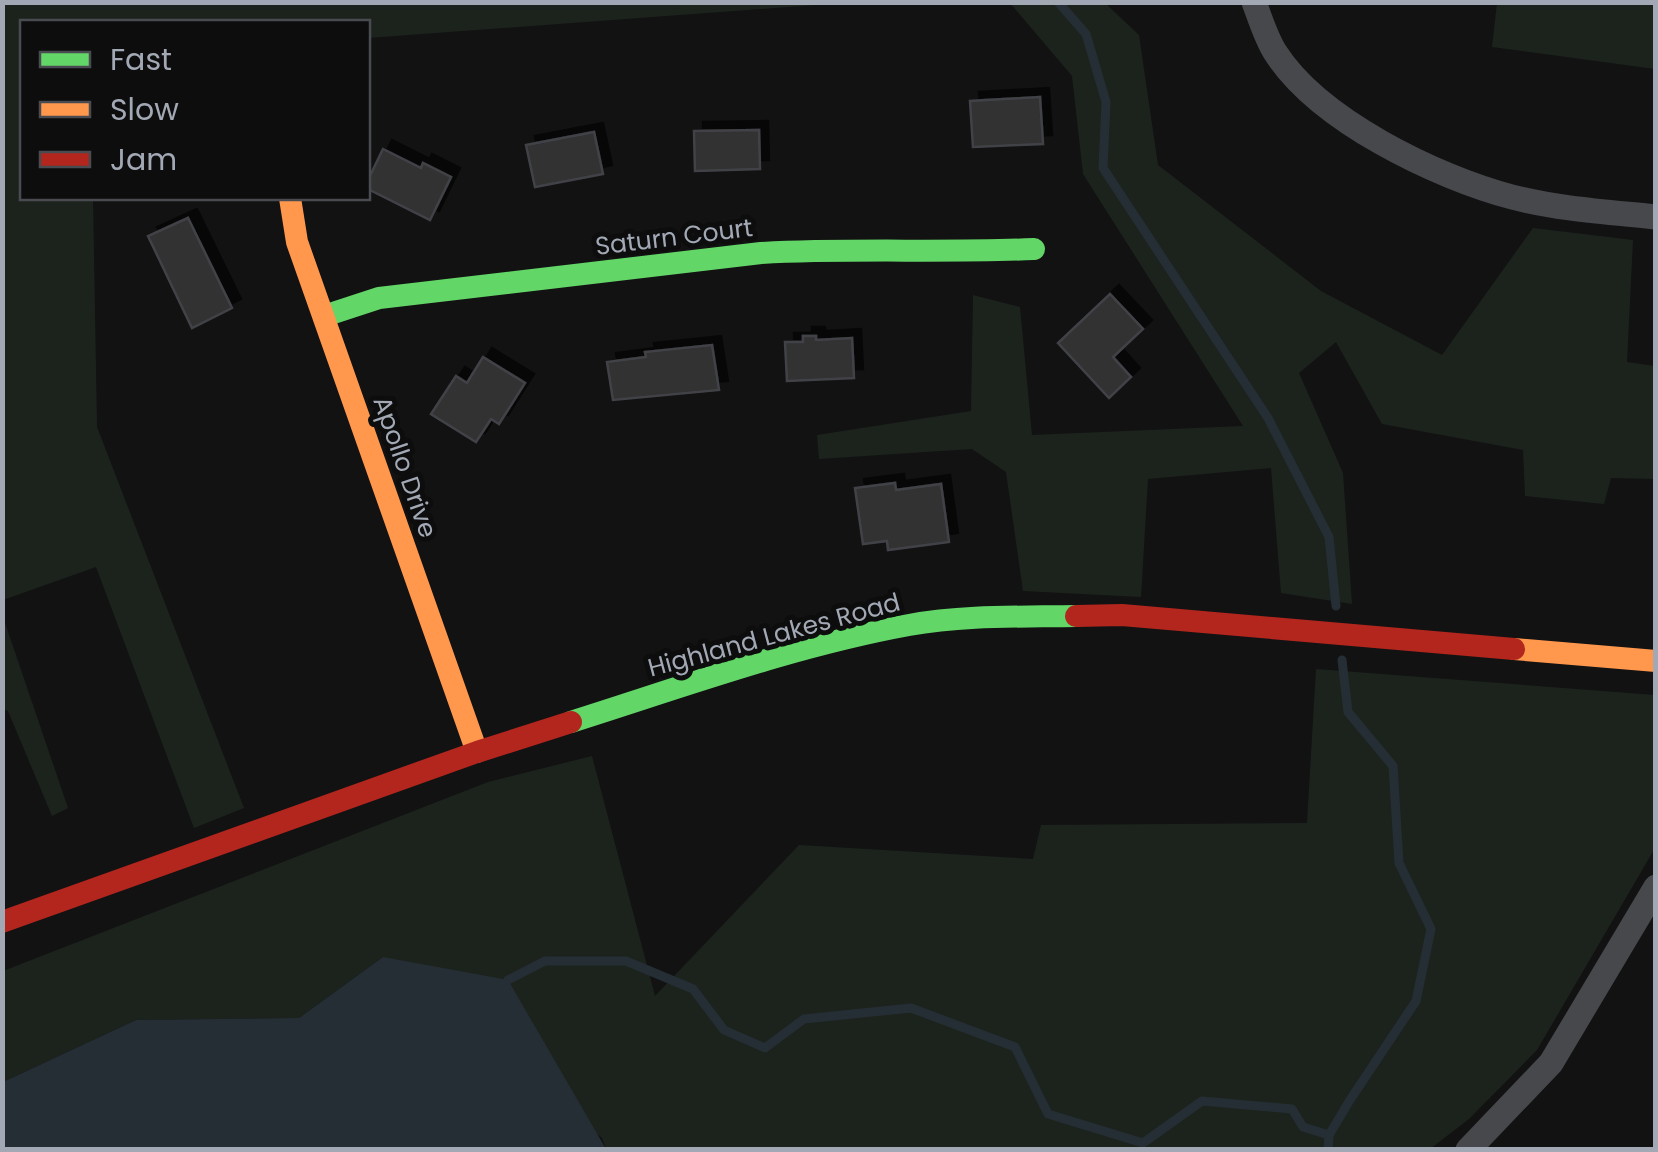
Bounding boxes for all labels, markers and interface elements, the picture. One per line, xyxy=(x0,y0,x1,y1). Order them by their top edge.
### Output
legend xyxy=(20,20,370,200)
text: Fast xyxy=(110,38,172,81)
text: Slow xyxy=(110,88,179,131)
text: Jam xyxy=(110,138,177,181)
street label: Saturn Court xyxy=(593,210,755,264)
street label: Apollo Drive xyxy=(364,392,446,542)
street label: Highland Lakes Road xyxy=(644,584,904,686)

